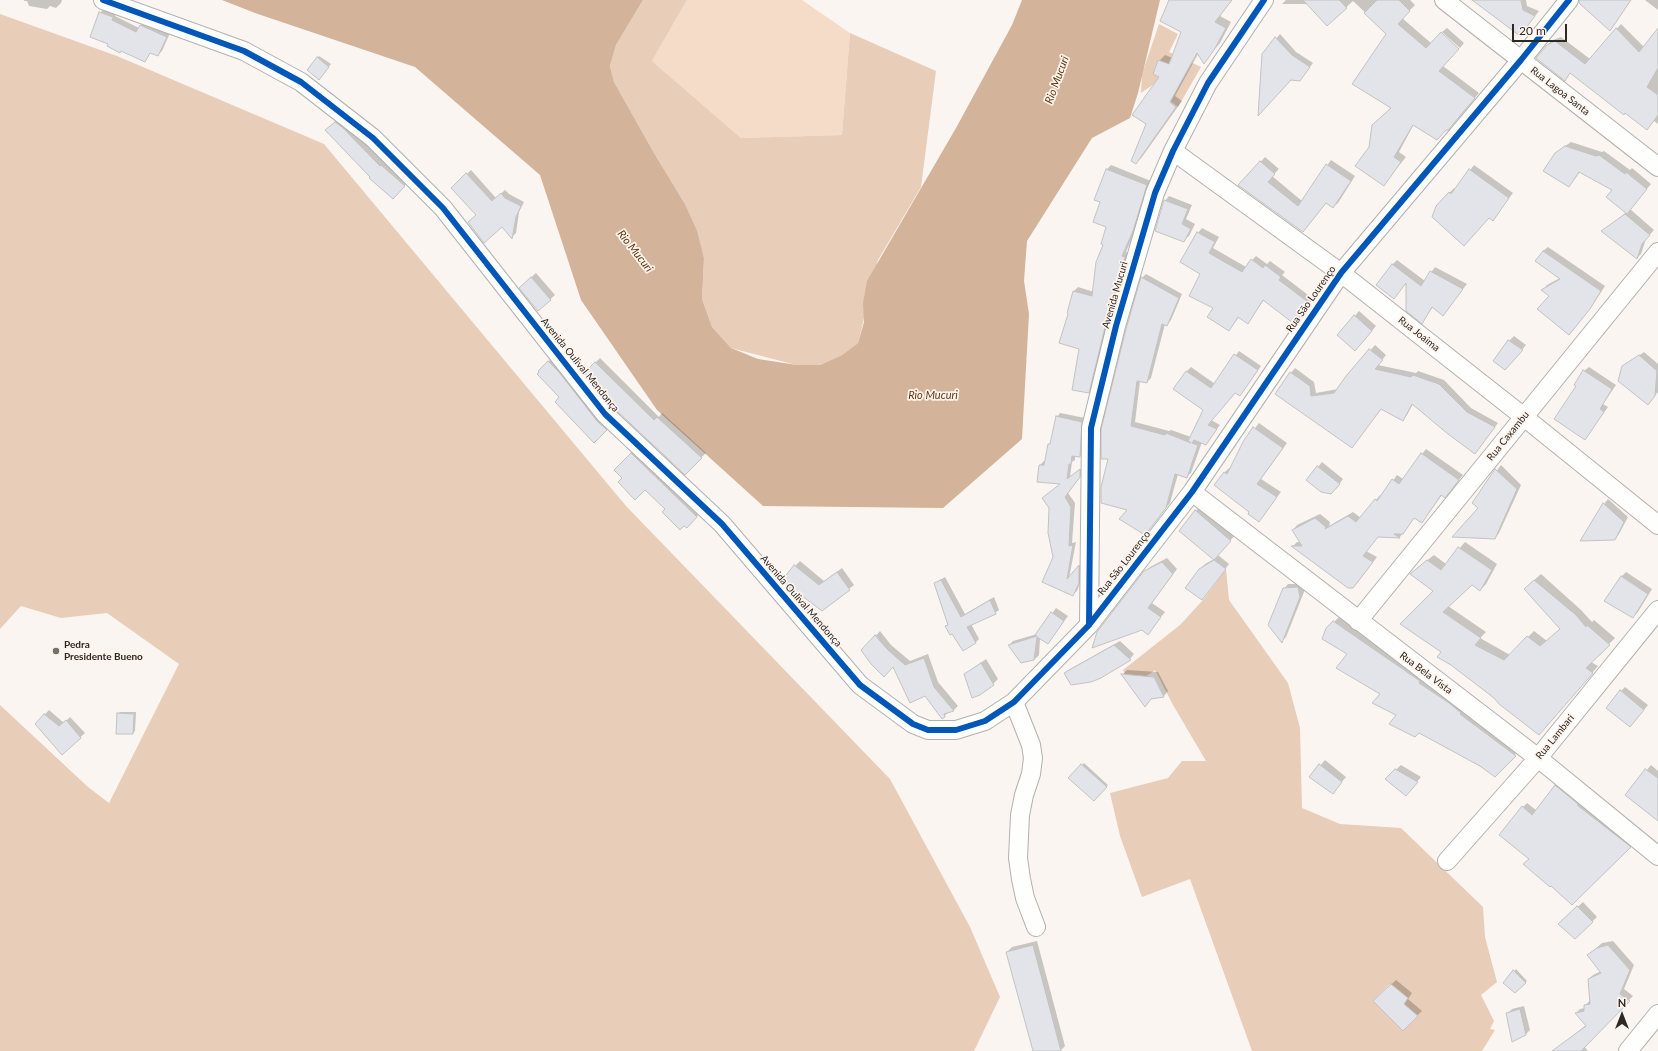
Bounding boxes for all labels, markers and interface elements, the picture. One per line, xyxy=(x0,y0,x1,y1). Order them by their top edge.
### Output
scale bar xyxy=(1514,16,1569,42)
text: 20 m xyxy=(1519,23,1546,38)
water label: Rio Mucuri xyxy=(1042,54,1072,106)
street label: Rua Lagoa Santa xyxy=(1528,64,1592,118)
water label: Rio Mucuri xyxy=(615,227,655,275)
street label: Avenida Mucuri xyxy=(1100,260,1130,330)
street label: Rua São Lourenço xyxy=(1284,263,1338,335)
street label: Rua Joaima xyxy=(1396,314,1442,354)
street label: Avenida Oulival Mendonça xyxy=(538,316,622,414)
water label: Rio Mucuri xyxy=(908,388,958,402)
street label: Rua Caxambu xyxy=(1484,409,1532,463)
street label: Rua São Lourenço xyxy=(1095,528,1153,598)
street label: Avenida Oulival Mendonça xyxy=(758,553,844,649)
place label: Pedra Presidente Bueno xyxy=(64,639,143,662)
marker: Pedra Presidente Bueno xyxy=(51,646,61,656)
street label: Rua Bela Vista xyxy=(1397,649,1455,697)
street label: Rua Lambari xyxy=(1533,712,1577,762)
north arrow xyxy=(1602,995,1642,1035)
text: N xyxy=(1618,996,1626,1009)

